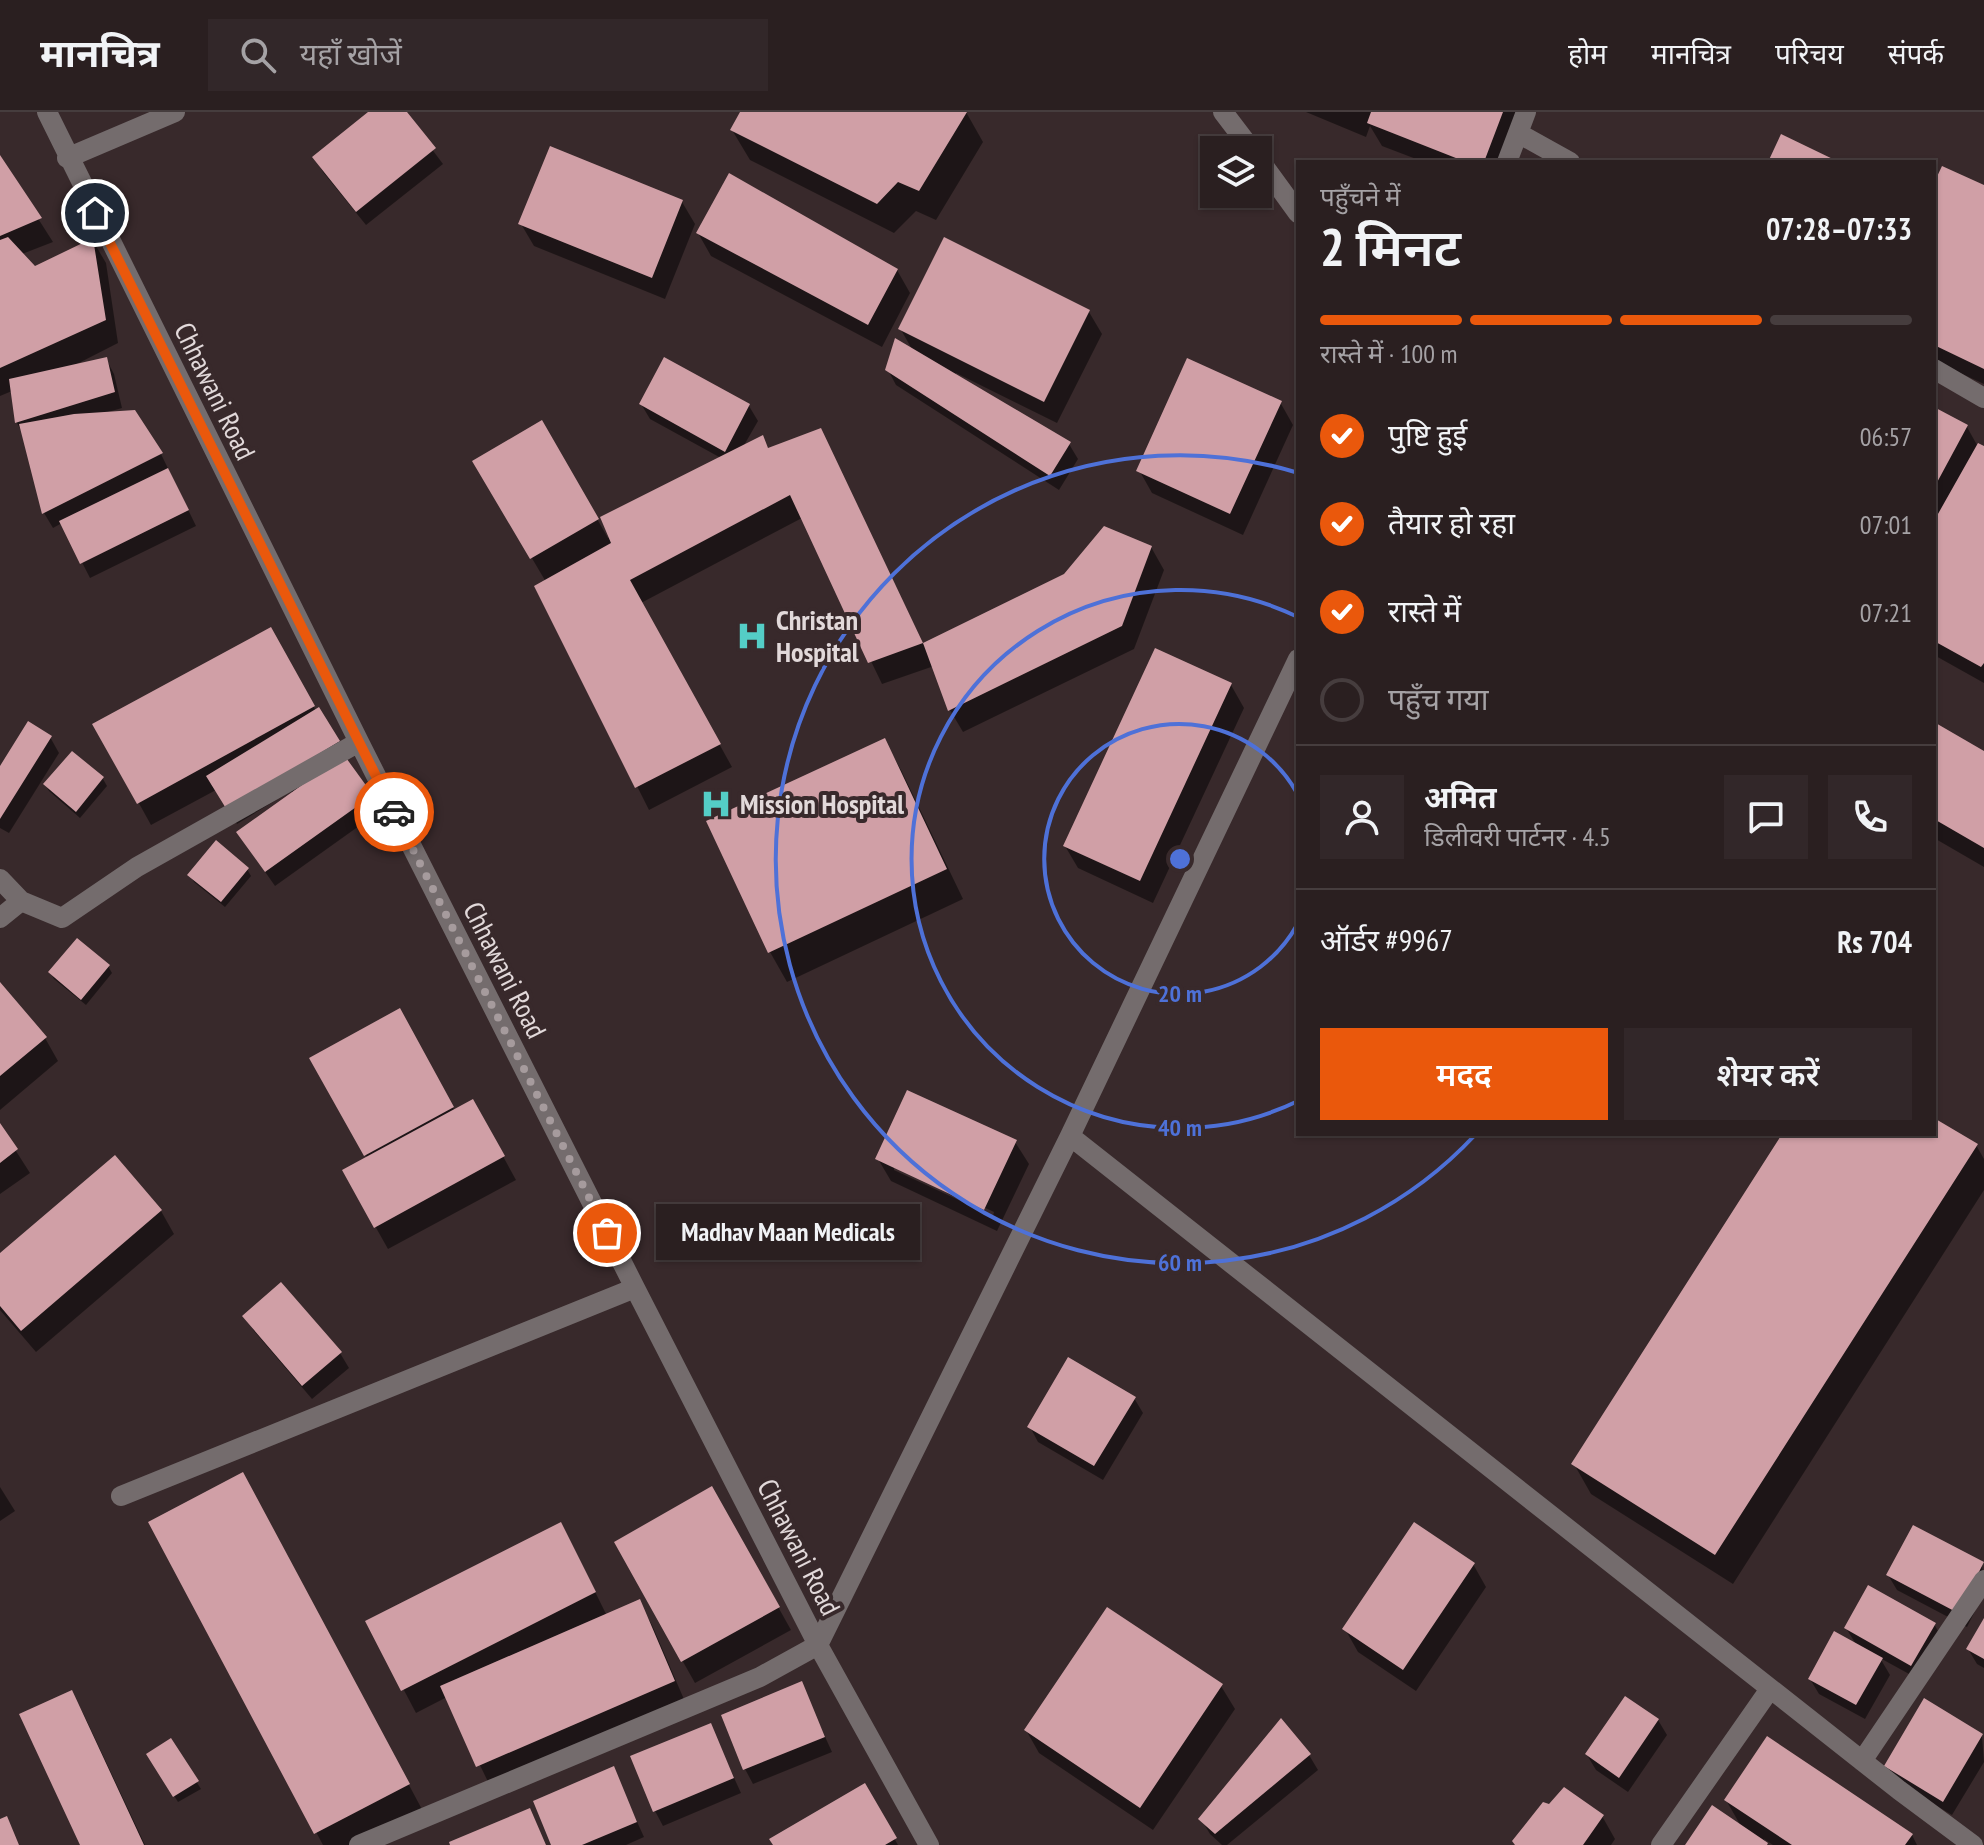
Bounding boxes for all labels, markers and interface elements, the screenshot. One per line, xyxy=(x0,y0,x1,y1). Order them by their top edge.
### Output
search box xyxy=(208,19,768,91)
text: मानचित्र xyxy=(40,28,160,77)
icon: search xyxy=(236,33,280,77)
text: यहाँ खोजें xyxy=(300,34,402,73)
text: होम xyxy=(1568,35,1607,72)
text: मानचित्र xyxy=(1651,35,1731,72)
text: परिचय xyxy=(1775,35,1844,72)
text: संपर्क xyxy=(1888,35,1944,72)
map controls xyxy=(1200,136,1272,208)
button: layers xyxy=(1200,136,1272,208)
pin xyxy=(61,179,129,247)
text: पहुँचने में xyxy=(1320,180,1401,213)
icon: home xyxy=(73,191,117,235)
text: 07:28–07:33 xyxy=(1766,209,1912,248)
text: 2 मिनट xyxy=(1320,213,1461,280)
street label: Chhawani Road xyxy=(166,316,265,466)
text: रास्ते में · 100 m xyxy=(1320,337,1457,370)
icon: check xyxy=(1320,414,1364,458)
text: पुष्टि हुई xyxy=(1388,415,1467,454)
text: 06:57 xyxy=(1860,420,1912,453)
icon: check xyxy=(1320,502,1364,546)
text: तैयार हो रहा xyxy=(1388,503,1515,542)
text: 07:01 xyxy=(1860,508,1912,541)
icon: check xyxy=(1320,590,1364,634)
text: रास्ते में xyxy=(1388,591,1461,630)
text: 07:21 xyxy=(1860,596,1912,629)
place label: Christan Hospital xyxy=(776,601,859,670)
hospital icon: Christan Hospital xyxy=(735,619,769,653)
text: पहुँच गया xyxy=(1388,679,1488,718)
courier xyxy=(354,772,434,852)
button: person xyxy=(1320,775,1404,859)
button: chat xyxy=(1724,775,1808,859)
button: phone xyxy=(1828,775,1912,859)
text: अमित xyxy=(1424,777,1497,816)
place label: Mission Hospital xyxy=(740,785,904,822)
hospital icon: Mission Hospital xyxy=(699,787,733,821)
icon: car xyxy=(372,790,416,834)
text: डिलीवरी पार्टनर · 4.5 xyxy=(1424,820,1611,853)
centre of rings xyxy=(1166,845,1194,873)
street label: Chhawani Road xyxy=(455,895,556,1044)
text: ऑर्डर #9967 xyxy=(1320,920,1453,959)
text: Rs 704 xyxy=(1837,922,1912,961)
text: 20 m xyxy=(1158,978,1202,1009)
button: मदद xyxy=(1320,1028,1608,1120)
button: शेयर करें xyxy=(1624,1028,1912,1120)
text: 40 m xyxy=(1158,1112,1202,1143)
pin xyxy=(573,1199,641,1267)
callout: Madhav Maan Medicals xyxy=(655,1205,919,1261)
icon: bag xyxy=(585,1211,629,1255)
text: Madhav Maan Medicals xyxy=(681,1215,895,1248)
text: 60 m xyxy=(1158,1247,1202,1278)
street label: Chhawani Road xyxy=(749,1472,850,1621)

